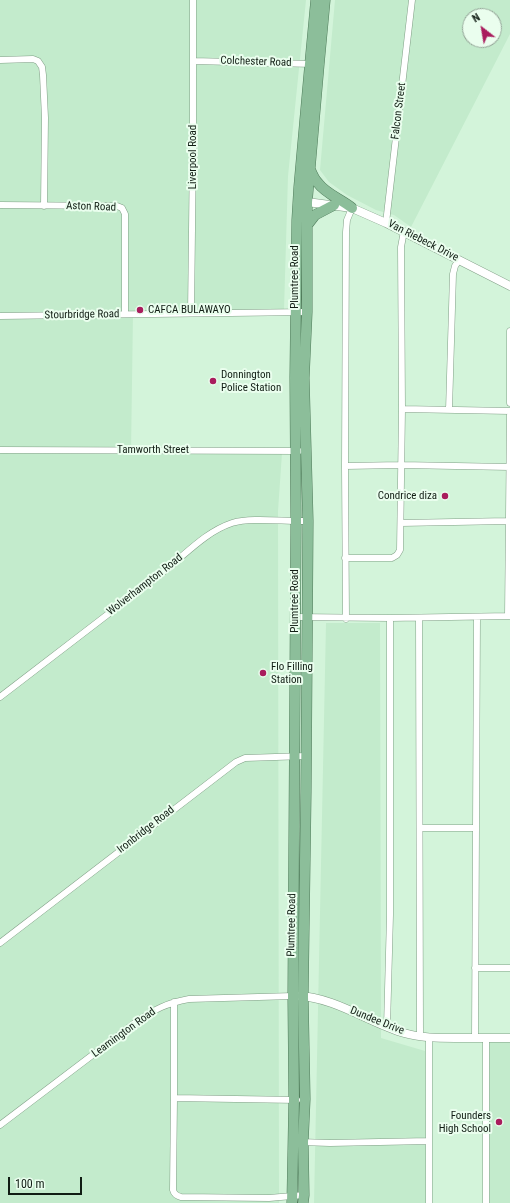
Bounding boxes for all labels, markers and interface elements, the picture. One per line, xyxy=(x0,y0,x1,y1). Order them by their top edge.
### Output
north arrow xyxy=(462,8,502,48)
text: N xyxy=(470,11,482,25)
street label: Colchester Road xyxy=(220,54,292,70)
street label: Falcon Street xyxy=(389,82,409,140)
street label: Liverpool Road xyxy=(186,125,200,189)
street label: Aston Road xyxy=(66,200,116,214)
street label: Van Riebeck Drive xyxy=(385,217,461,265)
street label: Plumtree Road xyxy=(288,245,302,309)
place label: CAFCA BULAWAYO xyxy=(148,303,231,317)
marker: CAFCA BULAWAYO xyxy=(135,305,145,315)
street label: Stourbridge Road xyxy=(44,308,120,322)
place label: Donnington Police Station xyxy=(221,368,281,394)
marker: Donnington Police Station xyxy=(208,376,218,386)
street label: Tamworth Street xyxy=(117,443,189,457)
place label: Condrice diza xyxy=(378,489,437,503)
marker: Condrice diza xyxy=(440,491,450,501)
street label: Wolverhampton Road xyxy=(105,551,185,619)
street label: Plumtree Road xyxy=(288,569,302,633)
place label: Flo Filling Station xyxy=(271,660,313,686)
marker: Flo Filling Station xyxy=(258,668,268,678)
street label: Ironbridge Road xyxy=(115,804,177,856)
street label: Plumtree Road xyxy=(285,893,299,957)
street label: Dundee Drive xyxy=(348,1004,406,1038)
street label: Leamington Road xyxy=(89,1005,159,1061)
place label: Founders High School xyxy=(439,1109,491,1135)
marker: Founders High School xyxy=(494,1117,504,1127)
scale bar xyxy=(10,1169,84,1195)
text: 100 m xyxy=(15,1177,45,1191)

